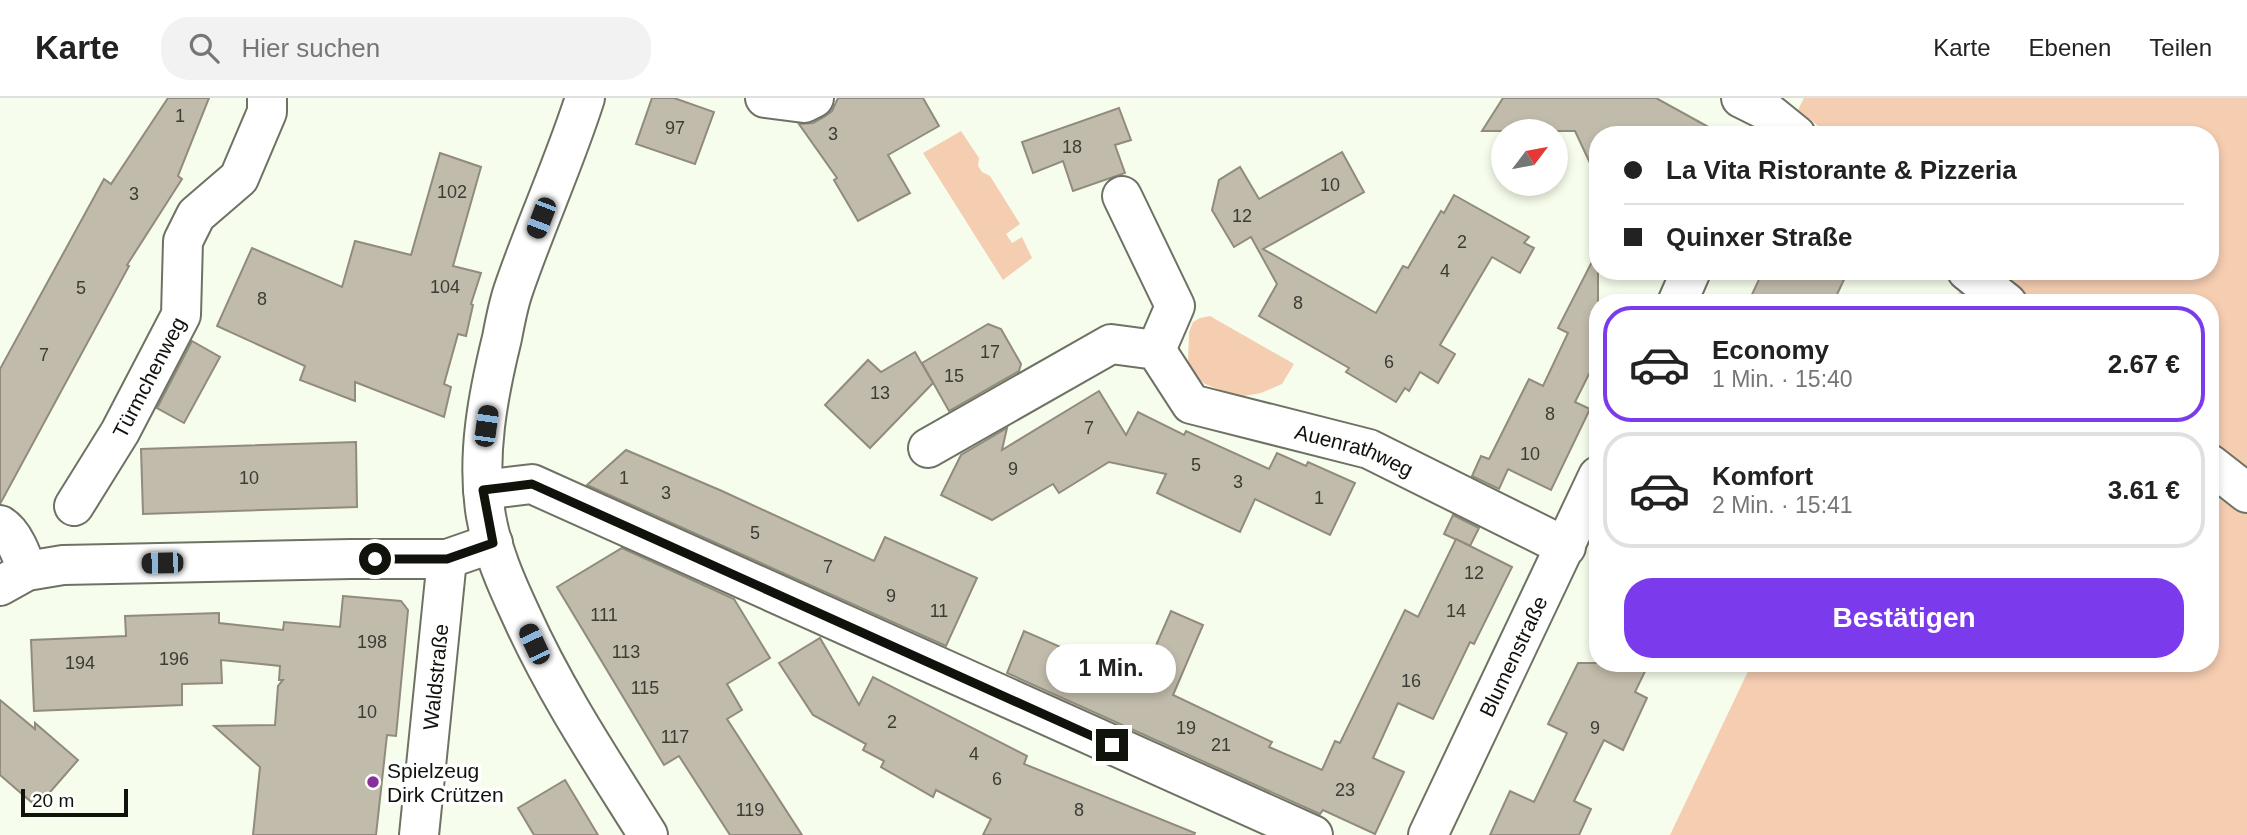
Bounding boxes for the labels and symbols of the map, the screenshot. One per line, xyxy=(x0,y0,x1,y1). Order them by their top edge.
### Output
house number: 1 xyxy=(175,106,185,126)
house number: 97 xyxy=(665,118,685,138)
north arrow xyxy=(1491,119,1568,196)
house number: 3 xyxy=(828,124,838,144)
house number: 18 xyxy=(1062,137,1082,157)
house number: 10 xyxy=(1320,175,1340,195)
house number: 102 xyxy=(437,182,467,202)
house number: 3 xyxy=(129,184,139,204)
car xyxy=(524,195,559,241)
house number: 12 xyxy=(1232,206,1252,226)
house number: 2 xyxy=(1457,232,1467,252)
house number: 4 xyxy=(1440,261,1450,281)
house number: 104 xyxy=(430,277,460,297)
house number: 5 xyxy=(76,278,86,298)
house number: 8 xyxy=(257,289,267,309)
house number: 8 xyxy=(1293,293,1303,313)
street label: Türmchenweg xyxy=(108,313,190,441)
house number: 17 xyxy=(980,342,1000,362)
house number: 7 xyxy=(39,345,49,365)
house number: 6 xyxy=(1384,352,1394,372)
house number: 15 xyxy=(944,366,964,386)
house number: 13 xyxy=(870,383,890,403)
car xyxy=(473,404,500,448)
house number: 8 xyxy=(1545,404,1555,424)
house number: 7 xyxy=(1084,418,1094,438)
street label: Auenrathweg xyxy=(1293,419,1417,481)
house number: 10 xyxy=(1520,444,1540,464)
house number: 5 xyxy=(1191,455,1201,475)
house number: 9 xyxy=(1008,459,1018,479)
house number: 10 xyxy=(239,468,259,488)
house number: 1 xyxy=(619,468,629,488)
house number: 3 xyxy=(1233,472,1243,492)
house number: 3 xyxy=(661,483,671,503)
house number: 1 xyxy=(1314,488,1324,508)
house number: 5 xyxy=(750,523,760,543)
route start xyxy=(359,543,391,575)
car xyxy=(141,552,184,574)
house number: 7 xyxy=(823,557,833,577)
house number: 12 xyxy=(1464,563,1484,583)
house number: 9 xyxy=(886,586,896,606)
street label: Blumenstraße xyxy=(1474,592,1551,720)
house number: 11 xyxy=(930,601,948,621)
house number: 14 xyxy=(1446,601,1466,621)
house number: 111 xyxy=(590,605,618,625)
car xyxy=(516,621,553,667)
street label: Waldstraße xyxy=(418,623,452,731)
house number: 198 xyxy=(357,632,387,652)
house number: 113 xyxy=(612,642,640,662)
callout: 1 Min. xyxy=(1047,644,1177,692)
house number: 196 xyxy=(159,649,189,669)
house number: 194 xyxy=(65,653,95,673)
house number: 16 xyxy=(1401,671,1421,691)
house number: 115 xyxy=(631,678,659,698)
house number: 10 xyxy=(357,702,377,722)
house number: 2 xyxy=(887,712,897,732)
house number: 19 xyxy=(1176,718,1196,738)
house number: 9 xyxy=(1590,718,1600,738)
house number: 117 xyxy=(661,727,689,747)
route end xyxy=(1096,729,1128,761)
house number: 21 xyxy=(1211,735,1231,755)
house number: 4 xyxy=(969,744,979,764)
place label: Spielzeug Dirk Crützen xyxy=(387,759,504,806)
house number: 6 xyxy=(992,769,1002,789)
marker: Spielzeug Dirk Crützen xyxy=(365,774,381,790)
house number: 23 xyxy=(1335,780,1355,800)
scale bar xyxy=(21,786,128,818)
house number: 119 xyxy=(736,800,764,820)
house number: 8 xyxy=(1074,800,1084,820)

